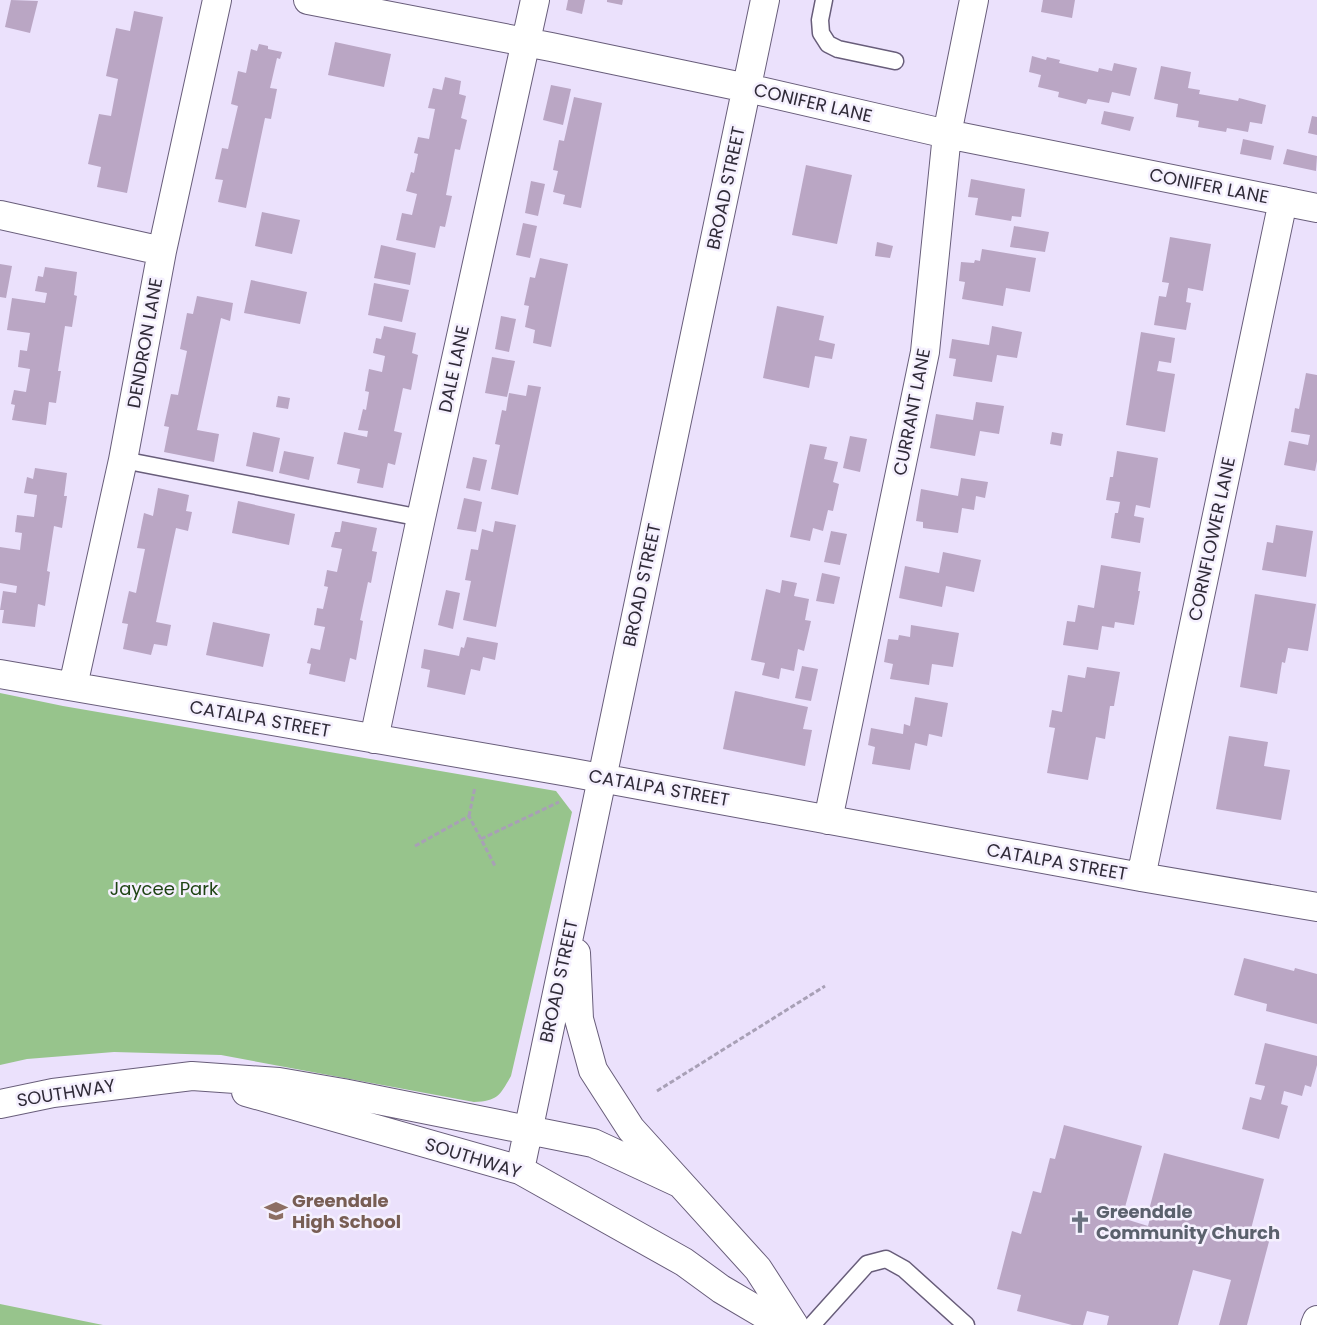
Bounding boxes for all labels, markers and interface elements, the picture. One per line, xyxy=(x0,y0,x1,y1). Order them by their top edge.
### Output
street label: CONIFER LANE xyxy=(751,77,875,128)
street label: BROAD STREET xyxy=(700,124,751,252)
street label: CONIFER LANE xyxy=(1147,162,1271,209)
street label: DENDRON LANE xyxy=(121,276,168,410)
street label: DALE LANE xyxy=(432,323,475,415)
street label: CURRANT LANE xyxy=(887,346,936,478)
street label: CORNFLOWER LANE xyxy=(1182,455,1241,623)
street label: BROAD STREET xyxy=(616,521,667,649)
street label: CATALPA STREET xyxy=(188,694,333,743)
street label: CATALPA STREET xyxy=(587,763,732,812)
street label: CATALPA STREET xyxy=(985,837,1130,886)
park label: Jaycee Park xyxy=(110,876,219,901)
street label: BROAD STREET xyxy=(533,917,584,1045)
street label: SOUTHWAY xyxy=(15,1072,117,1113)
street label: SOUTHWAY xyxy=(422,1131,525,1184)
place label: Greendale High School xyxy=(292,1188,401,1234)
school or university icon: Greendale High School xyxy=(263,1198,289,1224)
place label: Greendale Community Church xyxy=(1096,1199,1280,1245)
church icon: Greendale Community Church xyxy=(1067,1209,1093,1235)

